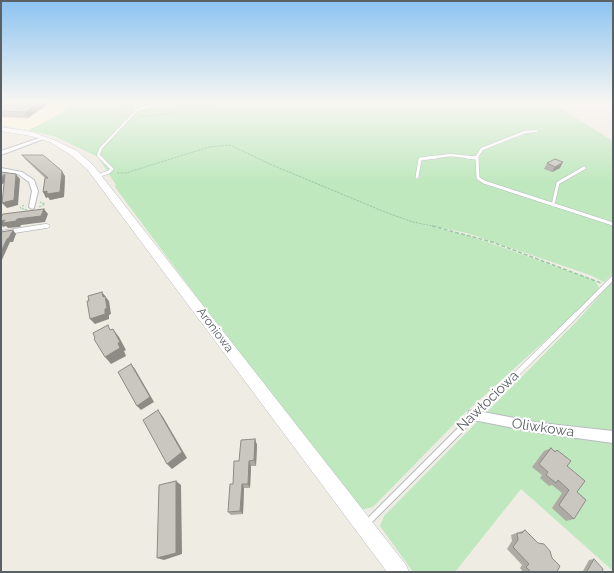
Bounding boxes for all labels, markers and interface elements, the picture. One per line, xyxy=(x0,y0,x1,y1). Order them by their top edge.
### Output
street label: Aroniowa xyxy=(194,305,236,355)
street label: Nawłociowa xyxy=(454,367,522,435)
street label: Oliwkowa xyxy=(511,415,575,441)

